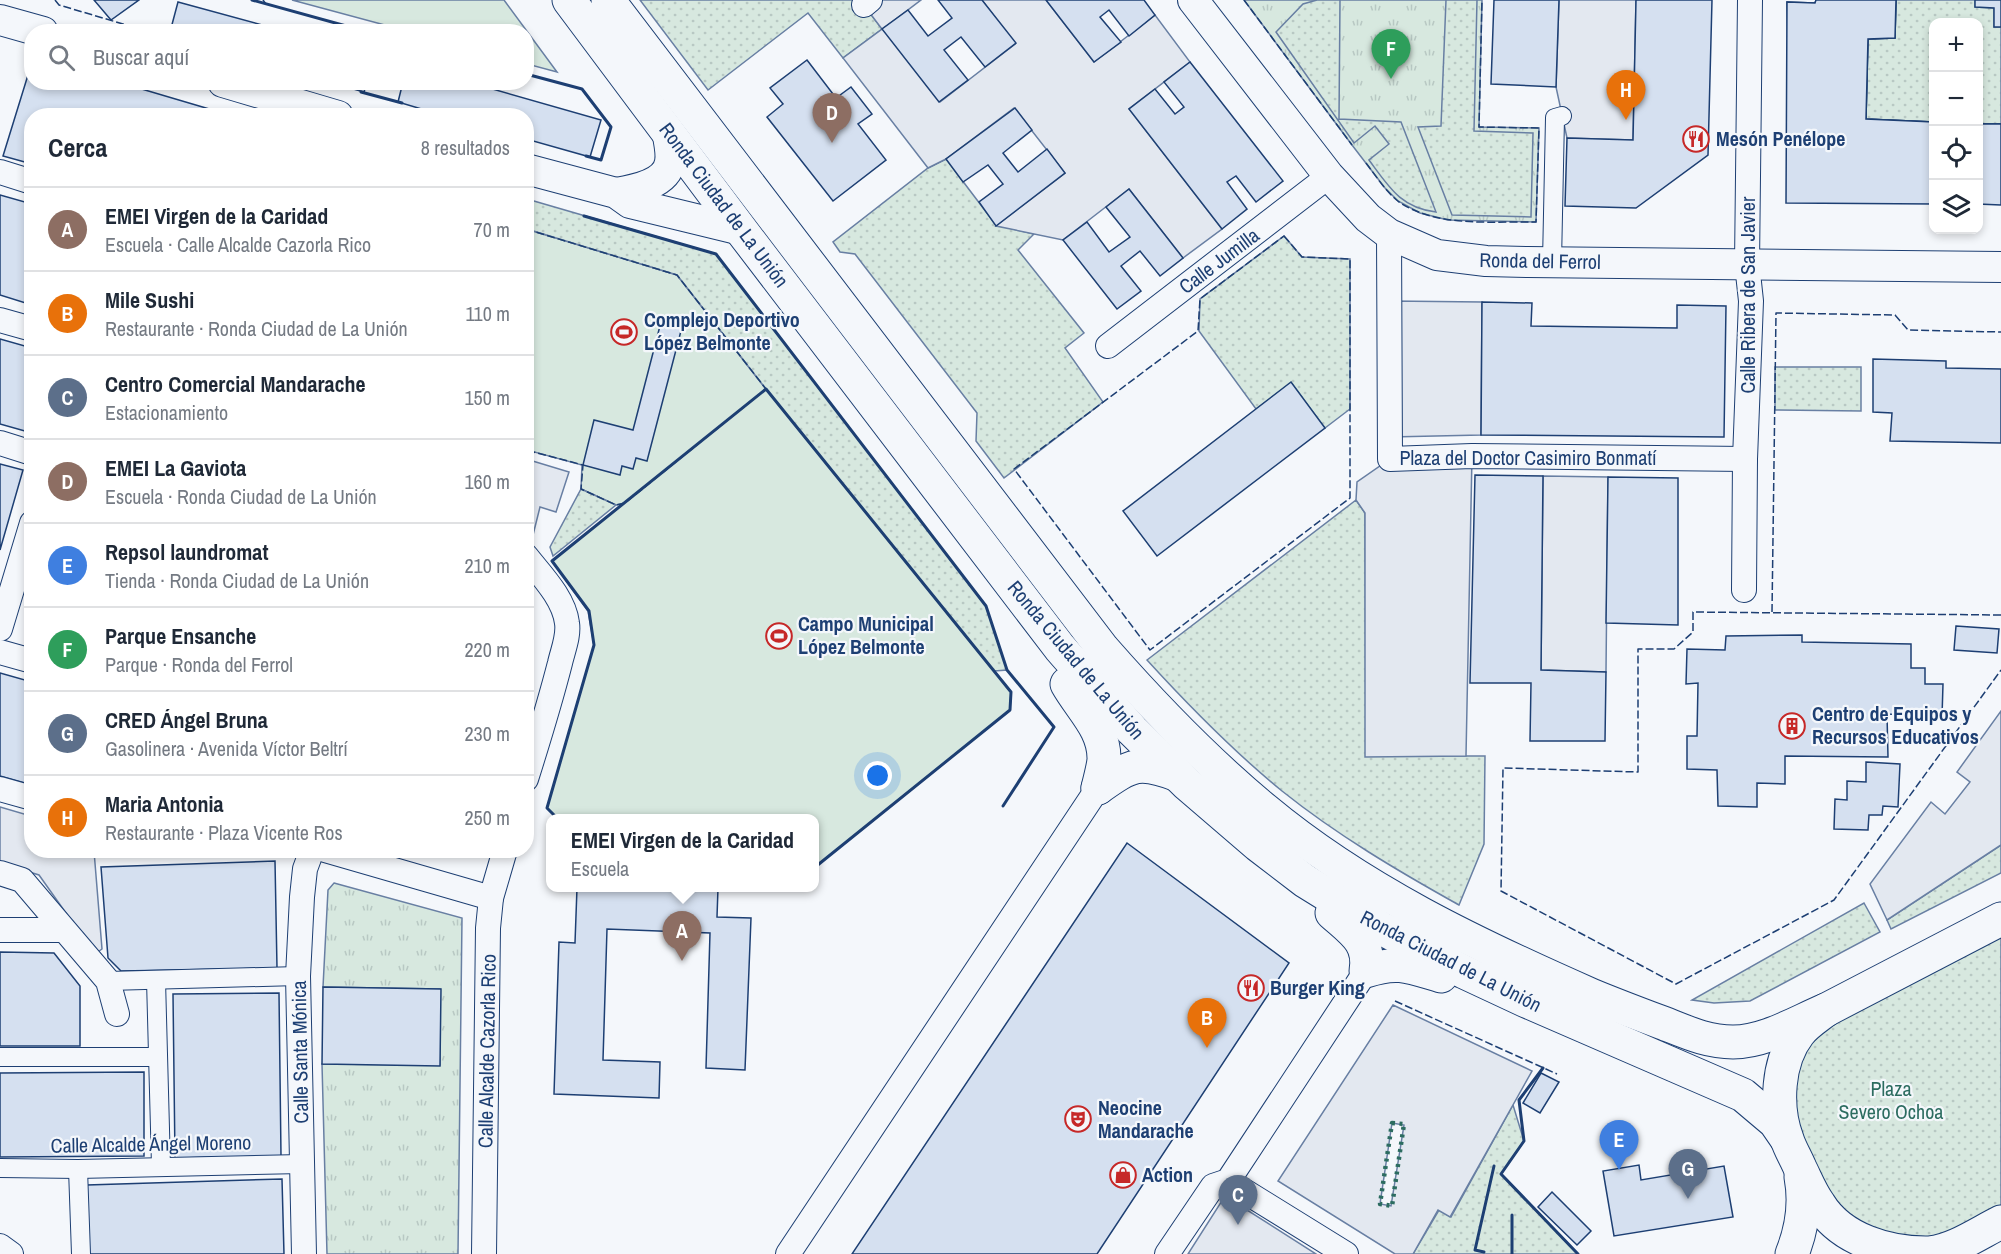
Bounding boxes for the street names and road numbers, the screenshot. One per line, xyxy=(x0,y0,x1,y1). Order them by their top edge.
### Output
street label: Ronda Ciudad de La Unión xyxy=(654,117,795,293)
street label: Calle Ribera de San Javier xyxy=(1734,196,1761,393)
street label: Calle Jumilla xyxy=(1173,222,1264,300)
street label: Ronda del Ferrol xyxy=(1479,246,1601,275)
street label: Plaza del Doctor Casimiro Bonmatí xyxy=(1399,444,1657,471)
street label: Ronda Ciudad de La Unión xyxy=(1002,575,1151,745)
street label: Ronda Ciudad de La Unión xyxy=(1356,903,1546,1018)
street label: Calle Alcalde Cazorla Rico xyxy=(471,954,502,1148)
street label: Calle Santa Mónica xyxy=(285,980,314,1124)
street label: Calle Alcalde Ángel Moreno xyxy=(50,1128,251,1159)

